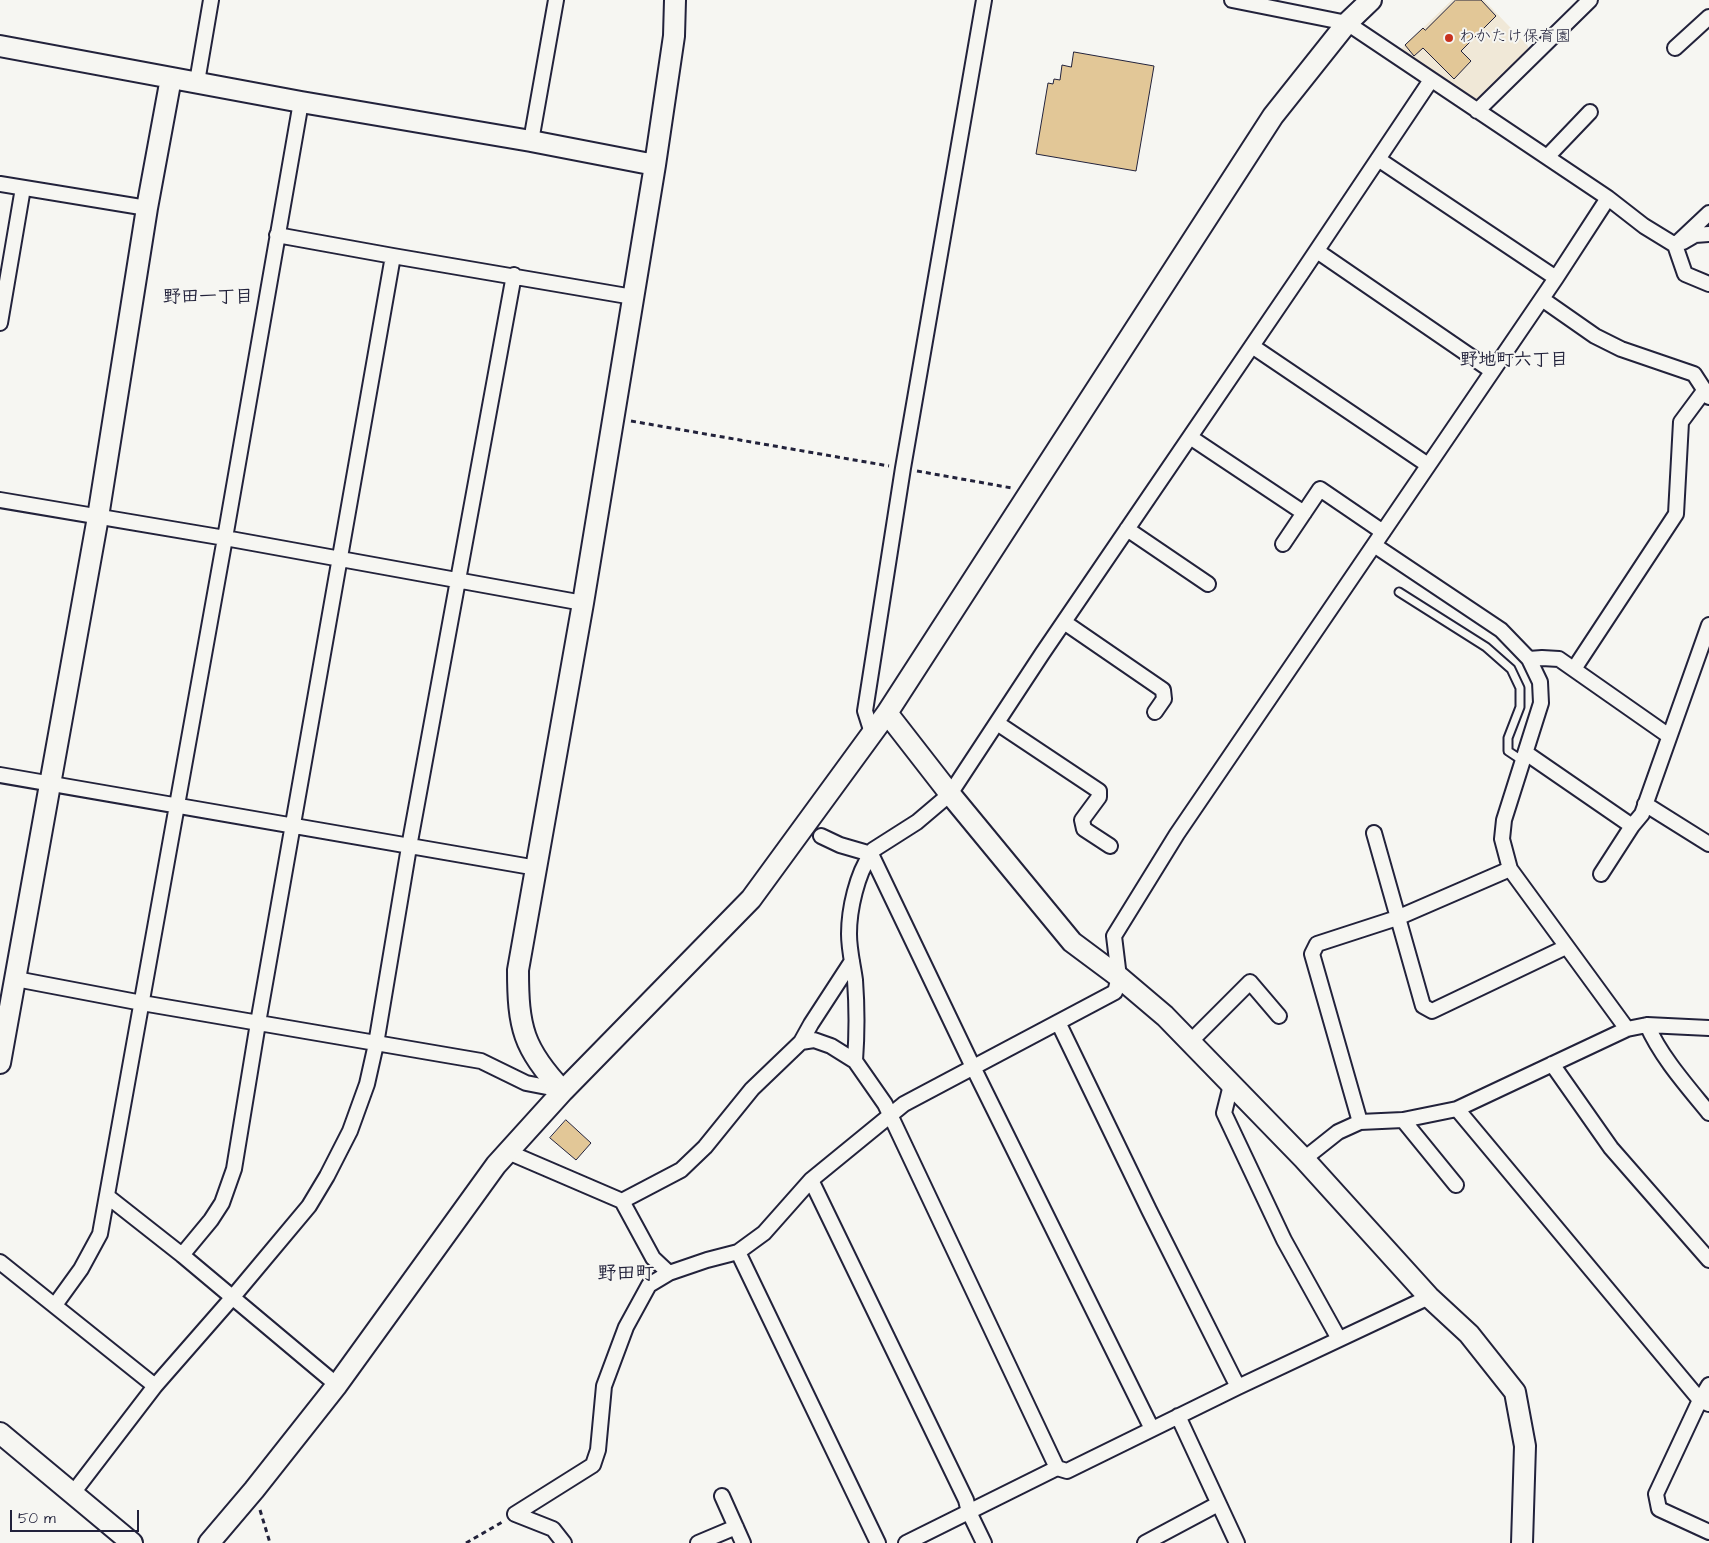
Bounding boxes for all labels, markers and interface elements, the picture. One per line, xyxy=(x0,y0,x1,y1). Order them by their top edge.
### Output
place label: わかたけ保育園 xyxy=(1459,28,1571,48)
marker: わかたけ保育園 xyxy=(1443,32,1455,44)
district label: 野田一丁目 xyxy=(163,287,253,309)
district label: 野地町六丁目 xyxy=(1460,350,1568,372)
district label: 野田町 xyxy=(598,1264,654,1286)
scale bar xyxy=(12,1500,141,1532)
text: 50 m xyxy=(18,1508,56,1529)

